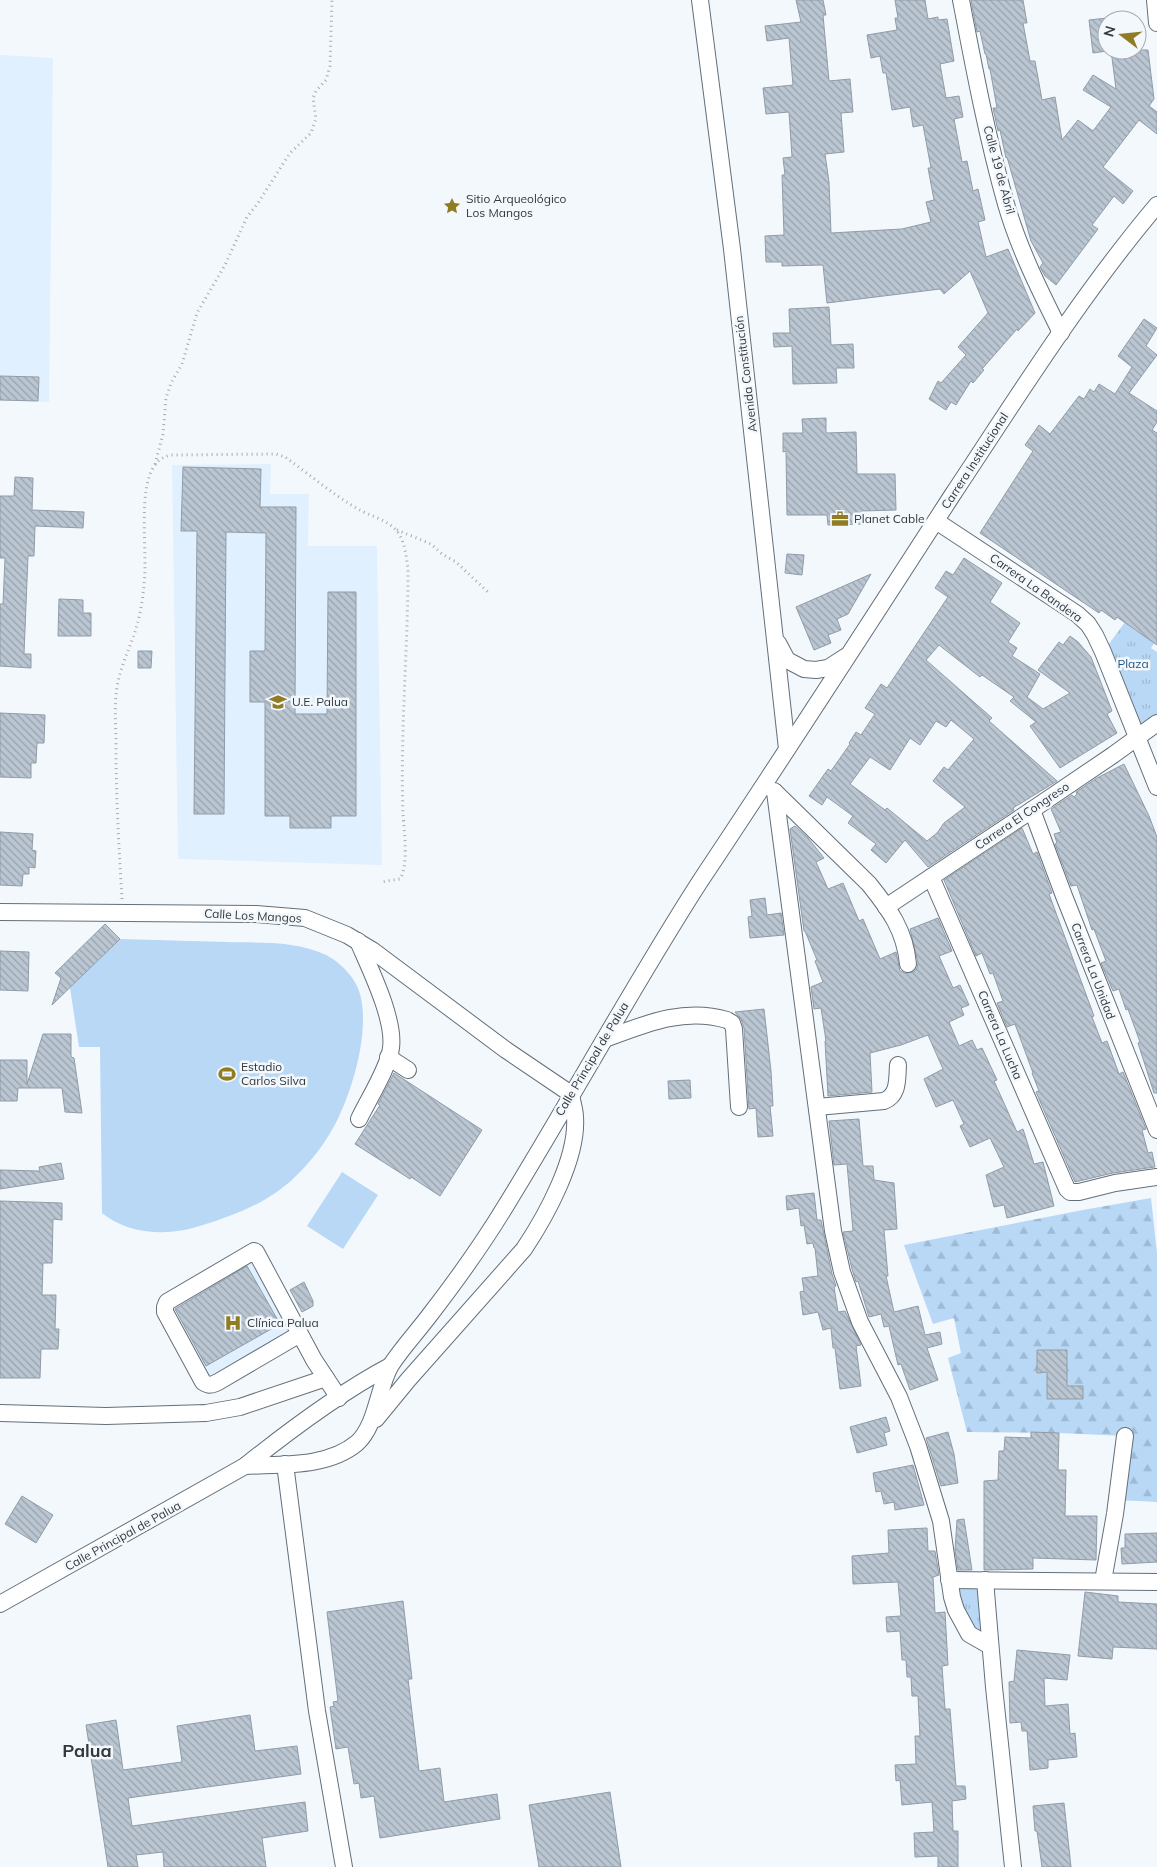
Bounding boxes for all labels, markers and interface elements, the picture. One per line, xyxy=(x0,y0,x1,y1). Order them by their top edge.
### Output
north arrow xyxy=(1097,10,1147,60)
text: N xyxy=(1099,24,1120,39)
street label: Calle 19 de Abril xyxy=(980,124,1019,216)
place label: Sitio Arqueológico Los Mangos xyxy=(466,191,567,220)
place icon: Sitio Arqueológico Los Mangos xyxy=(442,196,462,216)
street label: Avenida Constitución xyxy=(731,315,760,433)
street label: Carrera Institucional xyxy=(938,410,1011,512)
office icon: Planet Cable xyxy=(830,509,850,529)
place label: Planet Cable xyxy=(854,511,925,526)
street label: Carrera La Bandera xyxy=(987,550,1085,625)
park label: Plaza xyxy=(1117,656,1149,671)
school or university icon: U.E. Palua xyxy=(268,692,288,712)
place label: U.E. Palua xyxy=(292,694,348,709)
street label: Carrera El Congreso xyxy=(972,778,1072,853)
street label: Calle Los Mangos xyxy=(204,905,302,926)
street label: Carrera La Unidad xyxy=(1068,920,1119,1021)
street label: Carrera La Lucha xyxy=(975,988,1026,1082)
street label: Calle Principal de Palua xyxy=(552,999,632,1118)
place label: Estadio Carlos Silva xyxy=(241,1059,306,1088)
sports icon: Estadio Carlos Silva xyxy=(217,1064,237,1084)
hospital icon: Clínica Palua xyxy=(223,1313,243,1333)
place label: Clínica Palua xyxy=(247,1315,319,1330)
street label: Calle Principal de Palua xyxy=(62,1497,183,1574)
district label: Palua xyxy=(62,1739,112,1762)

